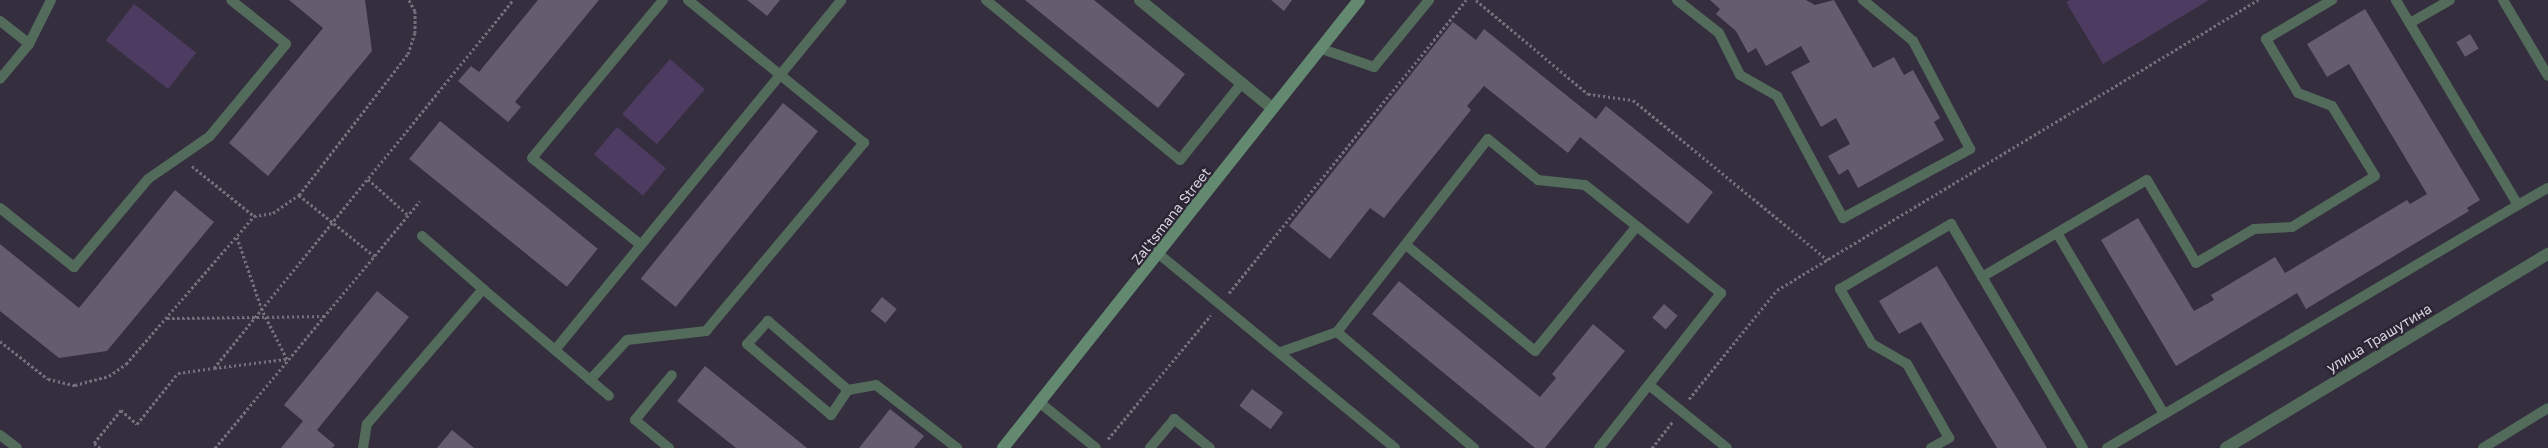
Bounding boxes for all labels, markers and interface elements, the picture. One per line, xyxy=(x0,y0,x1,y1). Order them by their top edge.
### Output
street label: Zal'tsmana Street xyxy=(1128,164,1214,268)
street label: улица Трашутина xyxy=(2323,300,2435,376)

